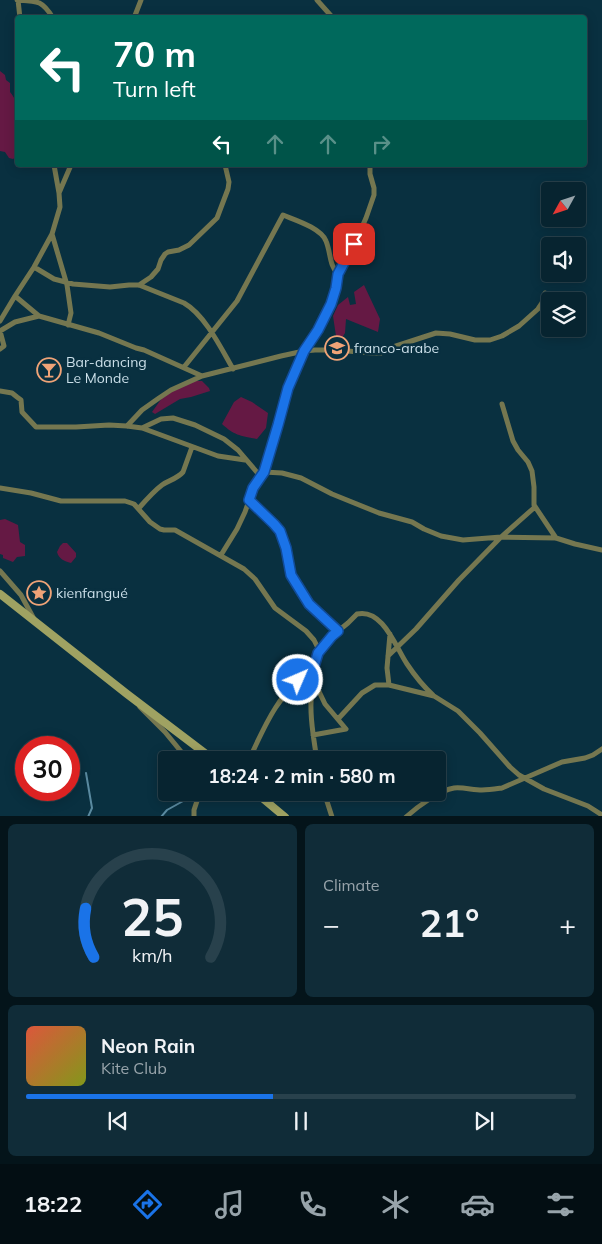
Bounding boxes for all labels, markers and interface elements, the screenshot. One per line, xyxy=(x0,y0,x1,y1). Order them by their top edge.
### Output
text: 70 m xyxy=(113,32,196,76)
icon: left xyxy=(30,35,95,100)
text: Turn left xyxy=(113,75,196,103)
icon: left xyxy=(208,130,236,158)
icon: ahead xyxy=(261,130,289,158)
icon: ahead xyxy=(314,130,342,158)
icon: right xyxy=(367,130,395,158)
north arrow xyxy=(541,182,586,228)
map controls xyxy=(541,182,586,337)
pin xyxy=(333,223,375,265)
icon: arrive xyxy=(340,230,368,258)
button: sound xyxy=(541,237,586,282)
button: layers xyxy=(541,292,586,337)
school or university icon: franco-arabe xyxy=(324,335,350,361)
place label: franco-arabe xyxy=(354,339,439,357)
place label: Bar-dancing Le Monde xyxy=(66,353,147,387)
bar icon: Bar-dancing Le Monde xyxy=(36,357,62,383)
place icon: kienfangué xyxy=(26,580,52,606)
place label: kienfangué xyxy=(56,584,128,602)
position arrow xyxy=(271,653,323,705)
speed limit sign: 30 xyxy=(15,736,80,801)
text: 18:24 · 2 min · 580 m xyxy=(208,764,396,788)
text: Climate xyxy=(323,875,379,895)
text: 25 xyxy=(121,884,184,949)
text: 21° xyxy=(419,899,480,947)
text: − xyxy=(323,907,340,942)
text: + xyxy=(559,907,576,942)
text: km/h xyxy=(132,944,173,966)
text: Neon Rain xyxy=(101,1034,195,1058)
text: Kite Club xyxy=(101,1058,167,1078)
icon: previous xyxy=(104,1107,132,1135)
icon: pause xyxy=(287,1107,315,1135)
icon: next xyxy=(470,1107,498,1135)
icon: directions xyxy=(130,1187,165,1222)
icon: music xyxy=(212,1187,247,1222)
icon: phone xyxy=(295,1187,330,1222)
icon: climate xyxy=(378,1187,413,1222)
icon: car xyxy=(460,1187,495,1222)
icon: filters xyxy=(543,1187,578,1222)
text: 18:22 xyxy=(24,1190,82,1218)

